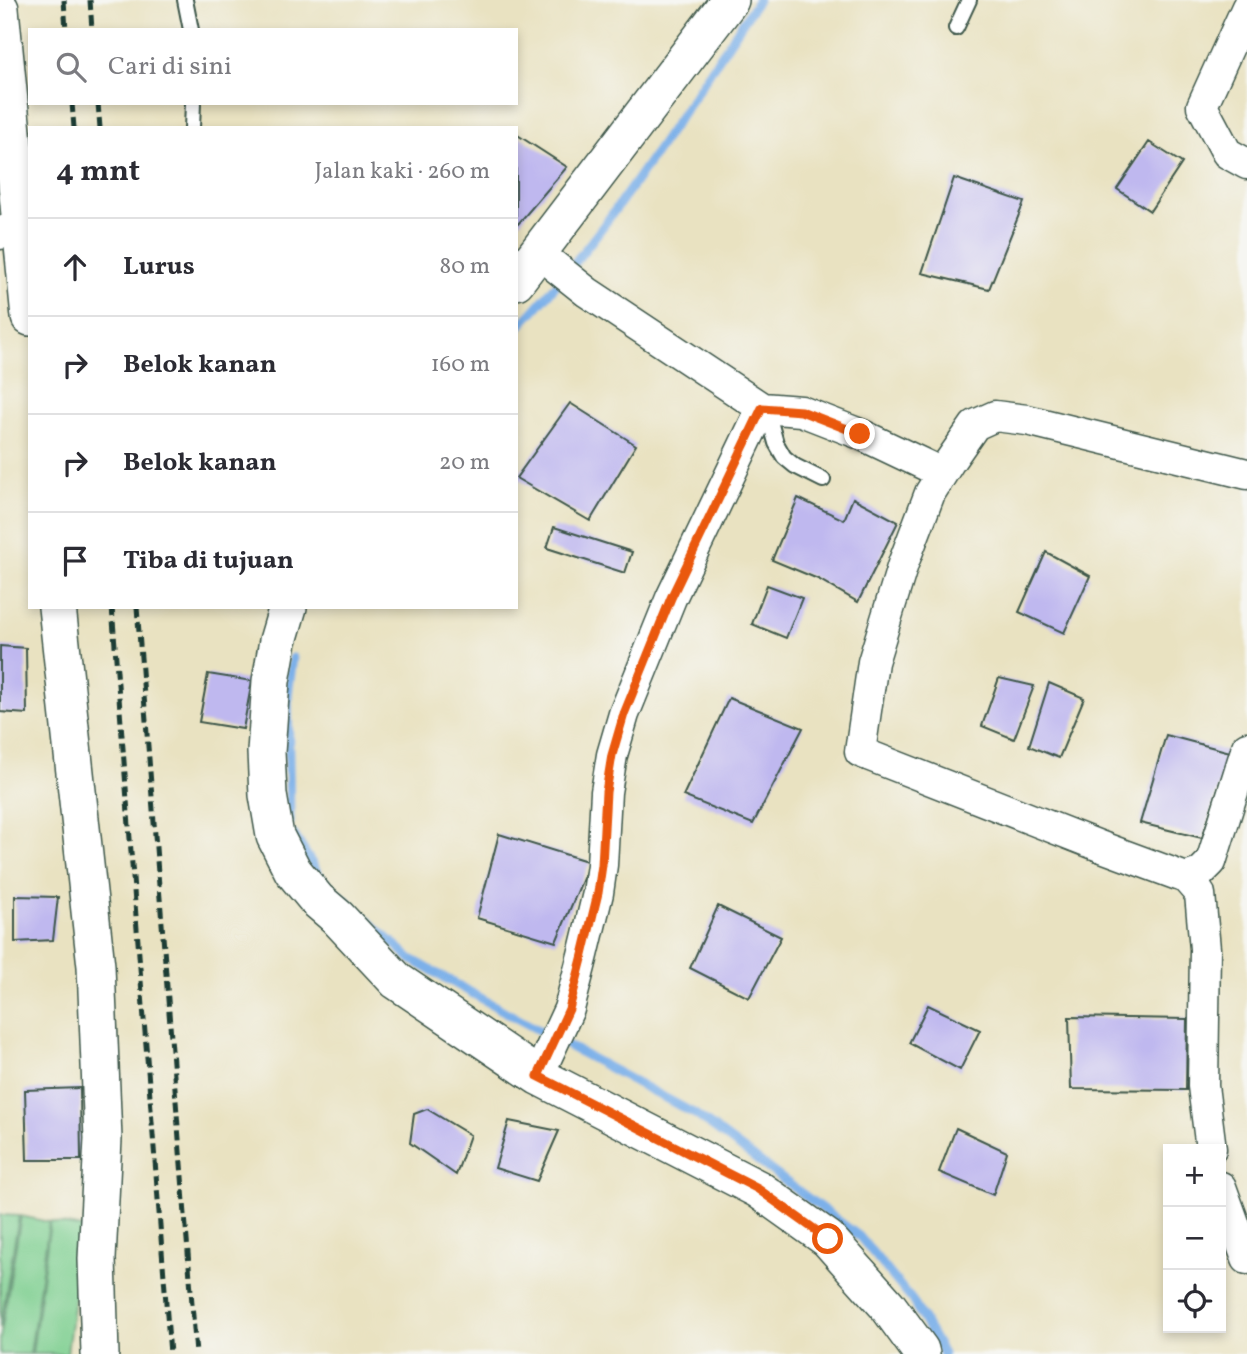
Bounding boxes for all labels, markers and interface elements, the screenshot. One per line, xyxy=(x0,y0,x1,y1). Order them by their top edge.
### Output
search box xyxy=(28,28,518,105)
icon: search xyxy=(52,48,90,86)
text: Cari di sini xyxy=(108,49,232,85)
text: 4 mnt xyxy=(56,151,140,193)
text: Jalan kaki · 260 m xyxy=(314,156,490,188)
icon: ahead xyxy=(56,248,94,286)
text: Lurus xyxy=(123,249,195,285)
text: 80 m xyxy=(440,251,490,283)
icon: right xyxy=(56,346,94,384)
text: Belok kanan xyxy=(123,347,277,383)
text: 160 m xyxy=(431,349,490,381)
route end xyxy=(844,418,875,449)
icon: right xyxy=(56,444,94,482)
text: Belok kanan xyxy=(123,445,277,481)
text: 20 m xyxy=(439,447,490,479)
icon: arrive xyxy=(56,542,94,580)
text: Tiba di tujuan xyxy=(123,543,294,579)
map controls xyxy=(1163,1144,1226,1333)
button: + xyxy=(1163,1144,1226,1207)
button: − xyxy=(1163,1207,1226,1270)
route start xyxy=(812,1223,843,1254)
button: locate xyxy=(1163,1270,1226,1333)

